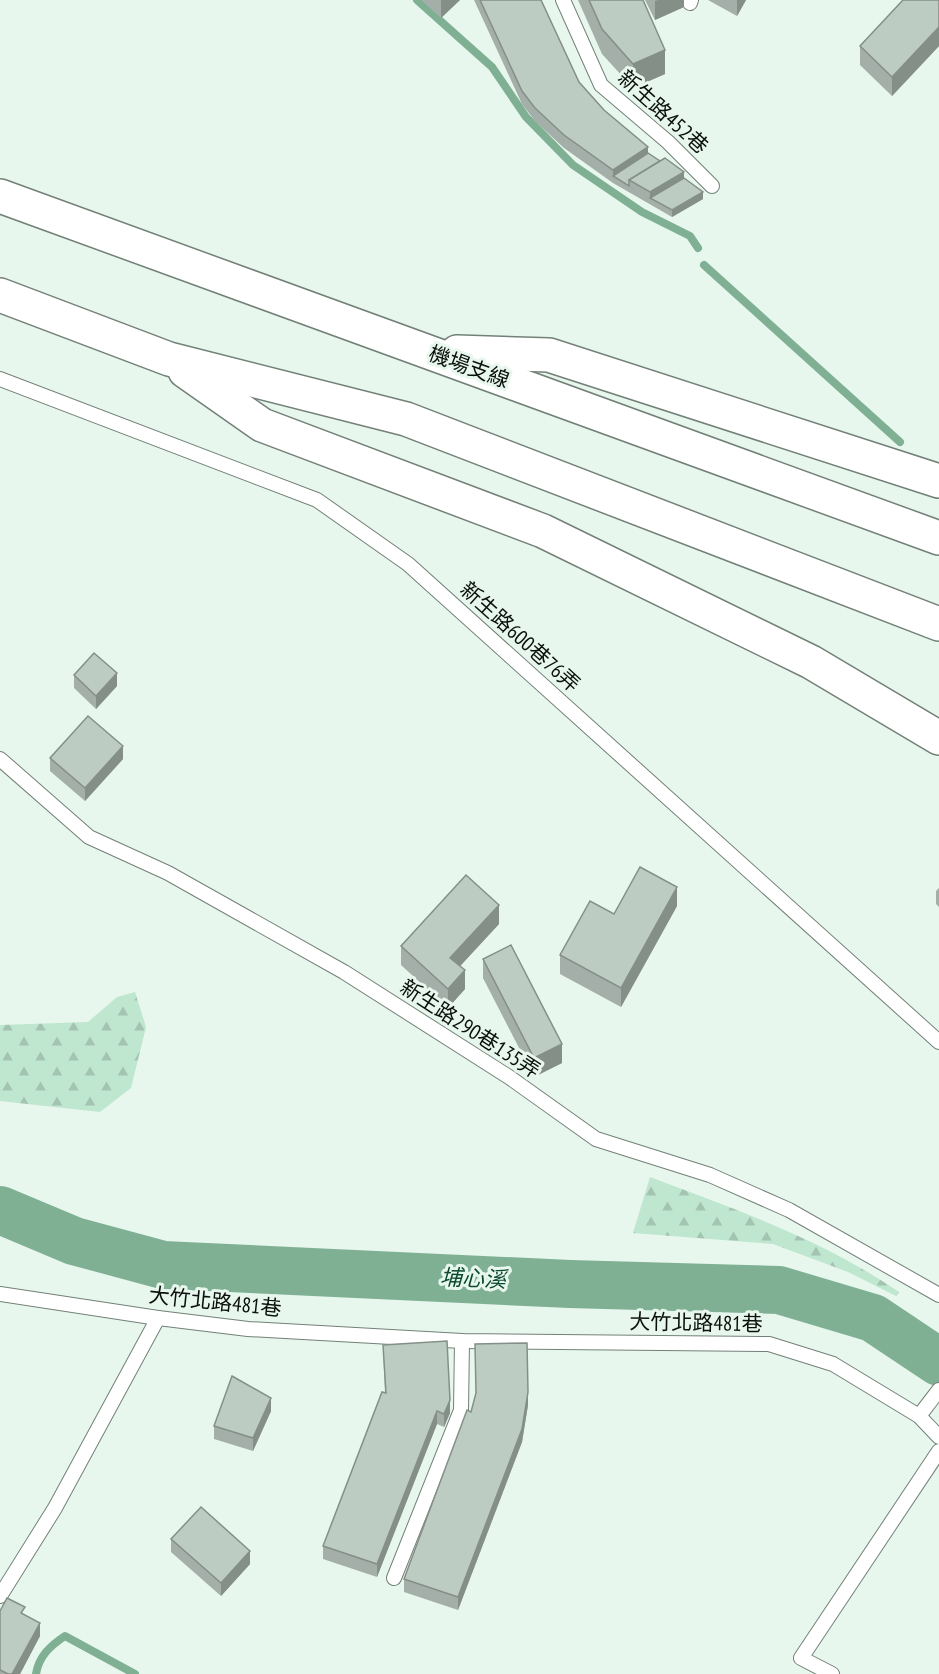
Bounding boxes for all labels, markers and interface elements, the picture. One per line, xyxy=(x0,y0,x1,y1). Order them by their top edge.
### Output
street label: 新生路452巷 xyxy=(613,64,714,159)
street label: 機場支線 xyxy=(425,339,513,394)
street label: 新生路600巷76弄 xyxy=(455,576,586,698)
street label: 新生路290巷135弄 xyxy=(395,973,545,1084)
water label: 埔心溪 xyxy=(440,1263,509,1293)
street label: 大竹北路481巷 xyxy=(147,1281,283,1322)
street label: 大竹北路481巷 xyxy=(629,1308,763,1337)

